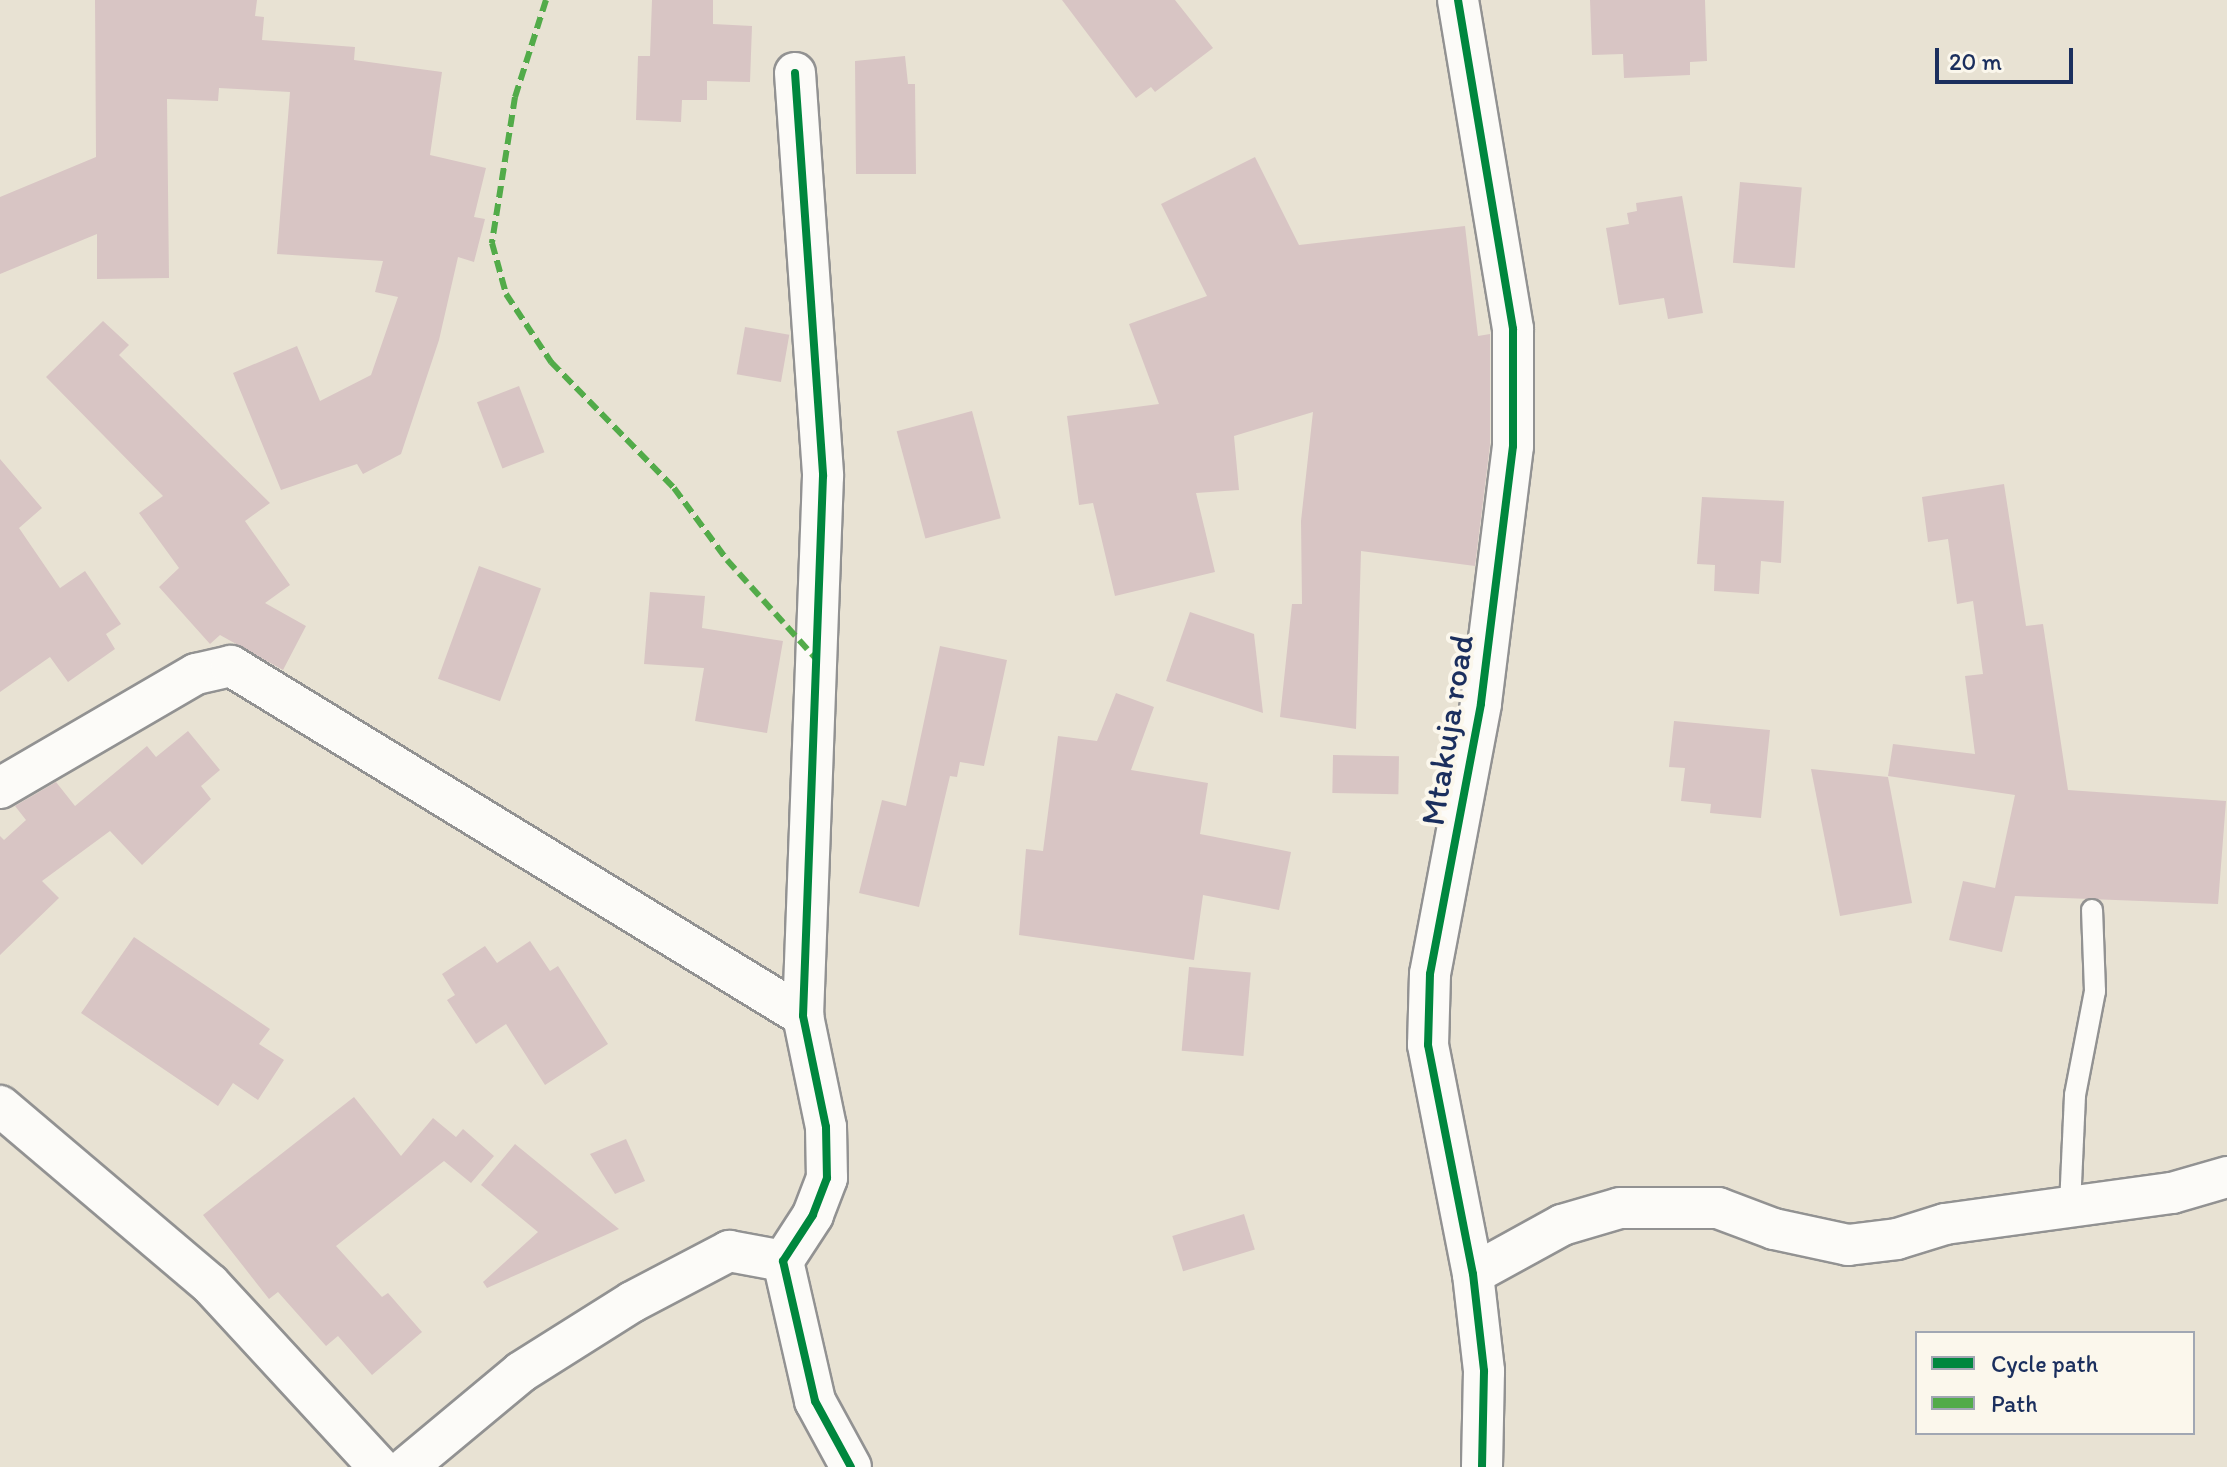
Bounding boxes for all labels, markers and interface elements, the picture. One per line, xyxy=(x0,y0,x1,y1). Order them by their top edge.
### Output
scale bar xyxy=(1939,32,2077,82)
text: 20 m xyxy=(1949,47,2002,76)
street label: Mtakuja road xyxy=(1412,632,1482,828)
legend xyxy=(1915,1331,2195,1435)
text: Cycle path xyxy=(1991,1349,2098,1378)
text: Path xyxy=(1991,1389,2038,1418)

